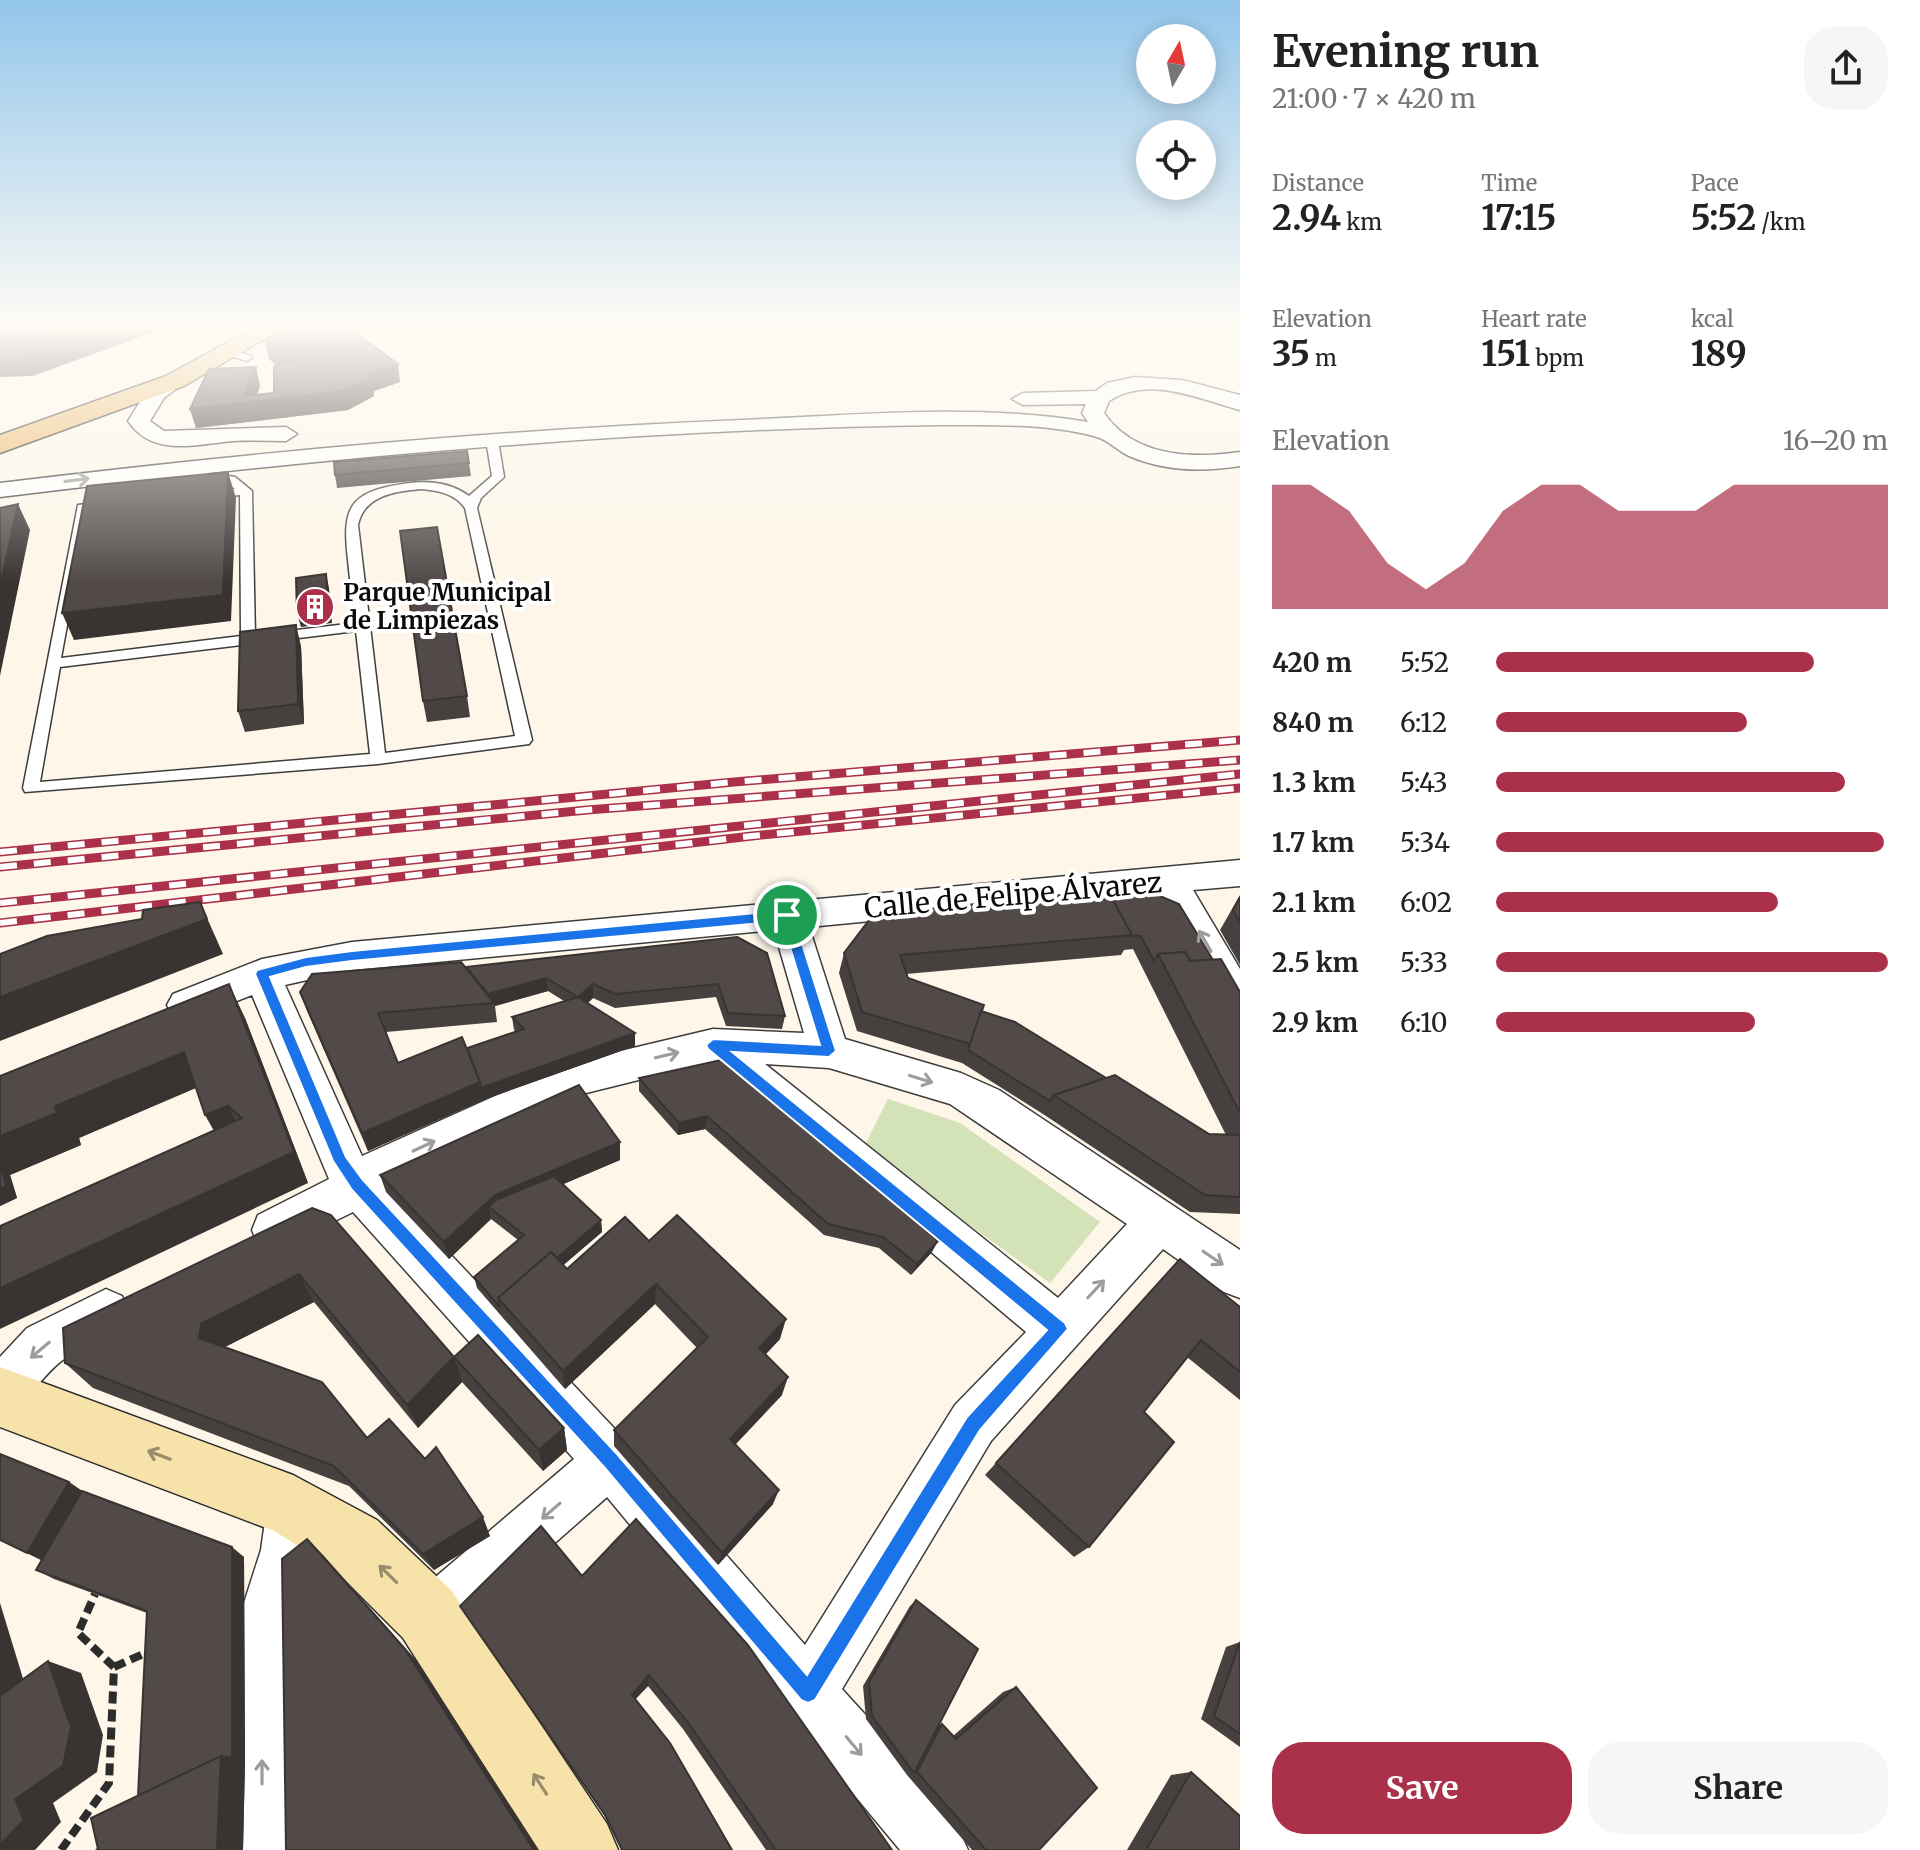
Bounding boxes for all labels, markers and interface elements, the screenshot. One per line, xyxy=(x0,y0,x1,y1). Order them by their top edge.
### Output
north arrow xyxy=(1136,24,1216,104)
map controls xyxy=(1136,24,1216,200)
text: Evening run xyxy=(1272,24,1539,79)
button: share xyxy=(1804,26,1888,110)
text: 21:00 · 7 × 420 m xyxy=(1272,82,1476,115)
button: locate xyxy=(1136,120,1216,200)
text: Distance xyxy=(1272,169,1364,197)
text: Time xyxy=(1481,169,1537,197)
text: Pace xyxy=(1691,169,1739,197)
text: 2.94 xyxy=(1272,197,1341,239)
text: 17:15 xyxy=(1481,197,1556,239)
text: 5:52 xyxy=(1691,197,1756,239)
text: km xyxy=(1341,208,1382,236)
text: /km xyxy=(1756,208,1806,236)
text: Elevation xyxy=(1272,305,1372,333)
text: Heart rate xyxy=(1481,305,1587,333)
text: kcal xyxy=(1691,305,1734,333)
text: 35 xyxy=(1272,333,1310,375)
text: 151 xyxy=(1481,333,1530,375)
text: 189 xyxy=(1691,333,1747,375)
text: m xyxy=(1310,344,1337,372)
text: bpm xyxy=(1530,344,1584,372)
text: Elevation xyxy=(1272,424,1390,457)
text: 16–20 m xyxy=(1783,424,1888,457)
one-way arrow xyxy=(63,473,90,488)
place label: Parque Municipal de Limpiezas xyxy=(343,577,551,636)
building icon: Parque Municipal de Limpiezas xyxy=(294,586,336,628)
text: 420 m xyxy=(1272,646,1352,679)
text: 5:52 xyxy=(1400,646,1449,679)
text: 840 m xyxy=(1272,706,1354,739)
text: 6:12 xyxy=(1400,706,1447,739)
text: 1.3 km xyxy=(1272,766,1356,799)
text: 5:43 xyxy=(1400,766,1448,799)
text: 1.7 km xyxy=(1272,826,1354,859)
text: 5:34 xyxy=(1400,826,1450,859)
street label: Calle de Felipe Álvarez xyxy=(863,864,1163,926)
pin xyxy=(753,881,821,949)
text: 2.1 km xyxy=(1272,886,1356,919)
text: 6:02 xyxy=(1400,886,1452,919)
icon: arrive xyxy=(765,893,809,937)
one-way arrow xyxy=(1197,930,1213,953)
text: 2.5 km xyxy=(1272,946,1359,979)
text: 5:33 xyxy=(1400,946,1448,979)
text: 2.9 km xyxy=(1272,1006,1358,1039)
text: 6:10 xyxy=(1400,1006,1448,1039)
one-way arrow xyxy=(653,1047,679,1062)
one-way arrow xyxy=(908,1072,934,1087)
one-way arrow xyxy=(412,1138,436,1153)
one-way arrow xyxy=(1201,1250,1224,1266)
one-way arrow xyxy=(1087,1279,1106,1299)
one-way arrow xyxy=(31,1341,51,1359)
one-way arrow xyxy=(148,1447,172,1461)
one-way arrow xyxy=(541,1502,562,1520)
one-way arrow xyxy=(379,1565,398,1584)
one-way arrow xyxy=(845,1736,863,1756)
button: Save xyxy=(1272,1742,1572,1834)
button: Share xyxy=(1588,1742,1888,1834)
one-way arrow xyxy=(254,1759,270,1786)
one-way arrow xyxy=(531,1773,547,1796)

